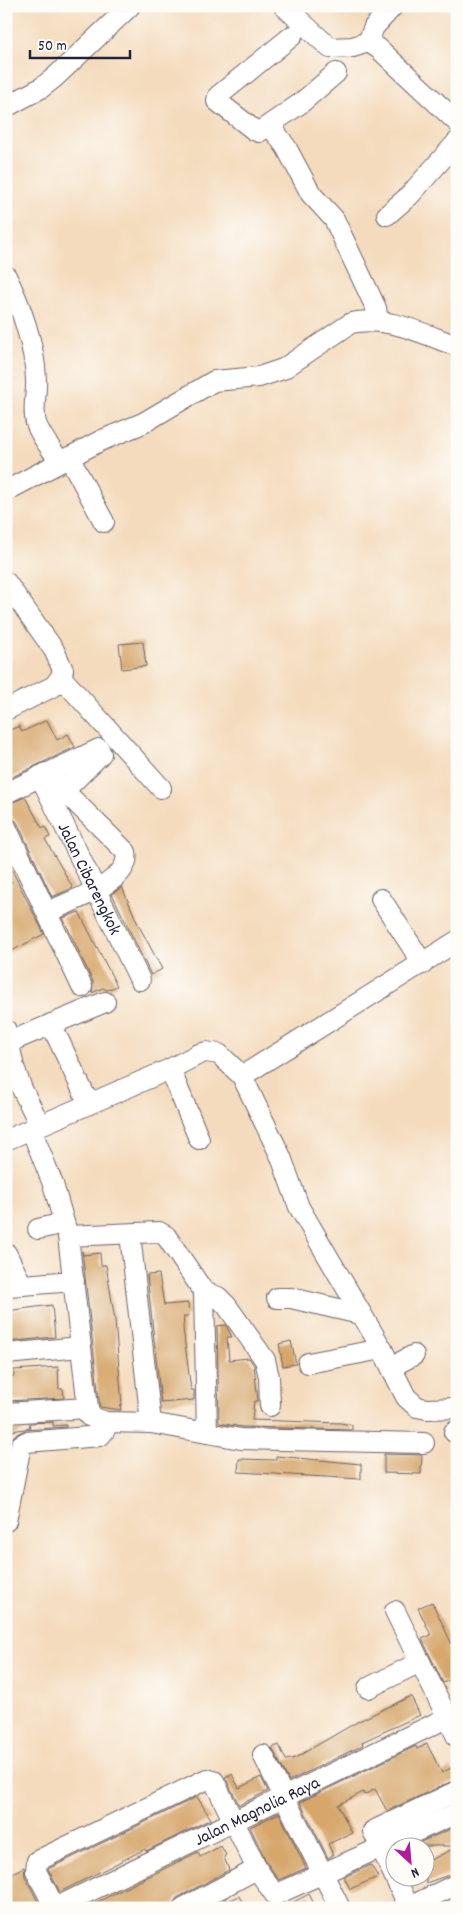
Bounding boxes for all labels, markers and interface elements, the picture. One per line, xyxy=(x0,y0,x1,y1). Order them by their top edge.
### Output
scale bar xyxy=(30,28,130,60)
text: 50 m xyxy=(38,36,67,58)
street label: Jalan Cibarengkok xyxy=(50,819,126,940)
street label: Jalan Magnolia Raya xyxy=(191,1771,325,1854)
north arrow xyxy=(386,1836,436,1886)
text: N xyxy=(407,1861,422,1882)

